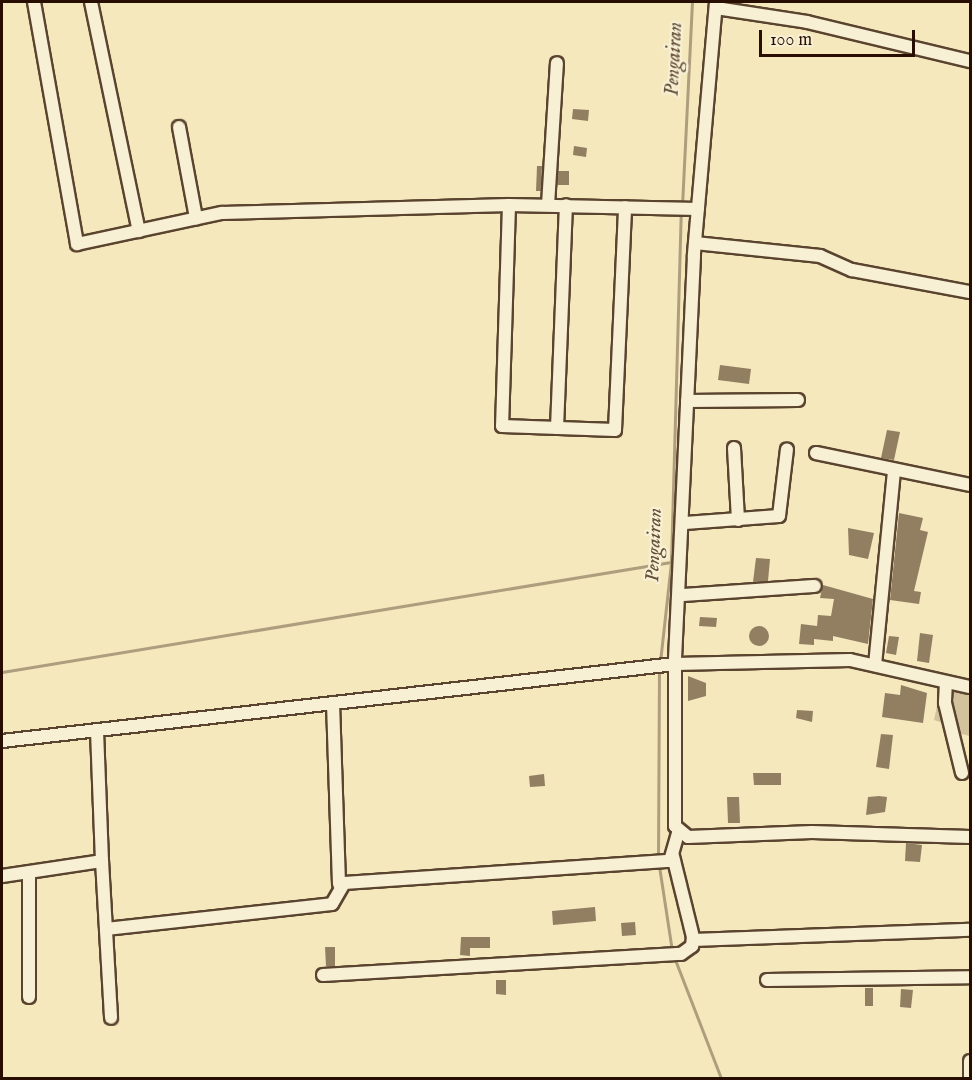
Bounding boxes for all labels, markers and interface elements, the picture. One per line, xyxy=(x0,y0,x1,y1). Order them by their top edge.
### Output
scale bar xyxy=(762,18,918,56)
water label: Pengairan xyxy=(660,21,688,97)
text: 100 m xyxy=(770,29,812,52)
water label: Pengairan xyxy=(641,507,667,583)

